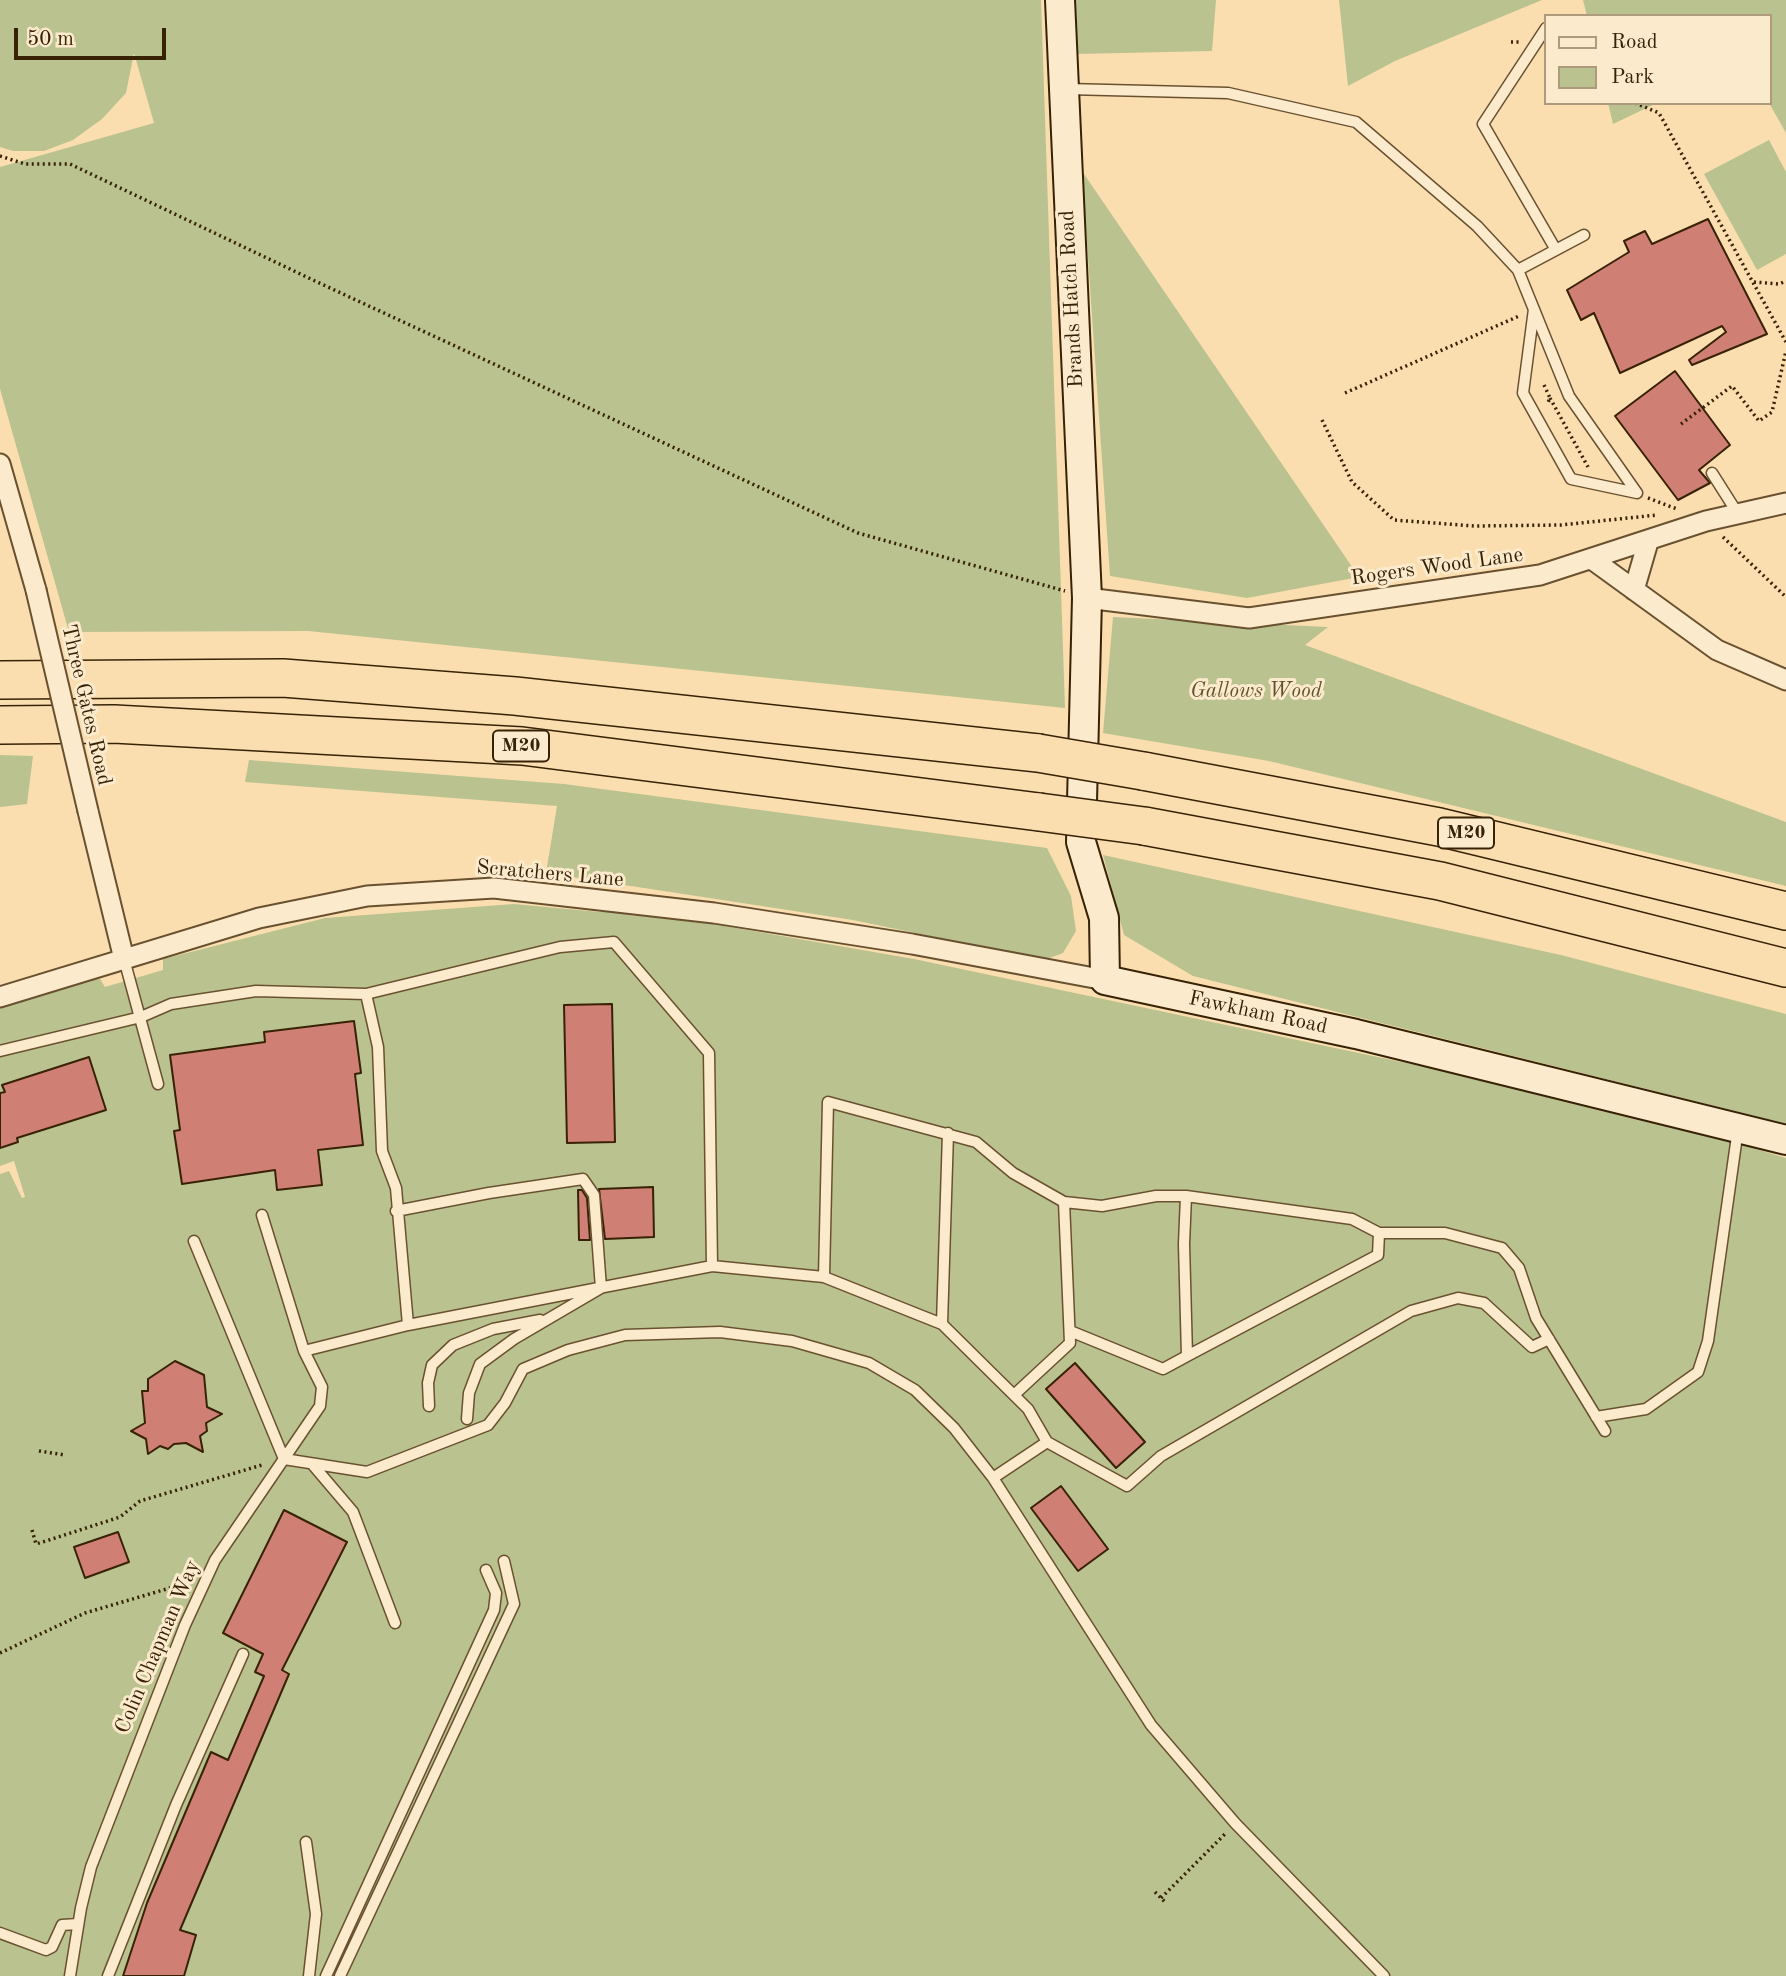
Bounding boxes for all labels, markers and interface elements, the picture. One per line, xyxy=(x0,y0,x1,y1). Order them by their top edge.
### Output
scale bar xyxy=(18,14,170,58)
legend xyxy=(1544,14,1772,105)
text: 50 m xyxy=(27,29,74,50)
text: Road xyxy=(1611,32,1658,53)
text: Park xyxy=(1611,67,1654,88)
street label: Brands Hatch Road xyxy=(1055,209,1089,389)
street label: Rogers Wood Lane xyxy=(1349,542,1525,592)
street label: Three Gates Road xyxy=(55,622,117,788)
park label: Gallows Wood xyxy=(1190,678,1322,704)
road number: M20 xyxy=(493,730,549,762)
road number: M20 xyxy=(1438,818,1494,848)
street label: Scratchers Lane xyxy=(475,855,625,893)
street label: Fawkham Road xyxy=(1186,986,1330,1040)
street label: Colin Chapman Way xyxy=(110,1556,206,1738)

